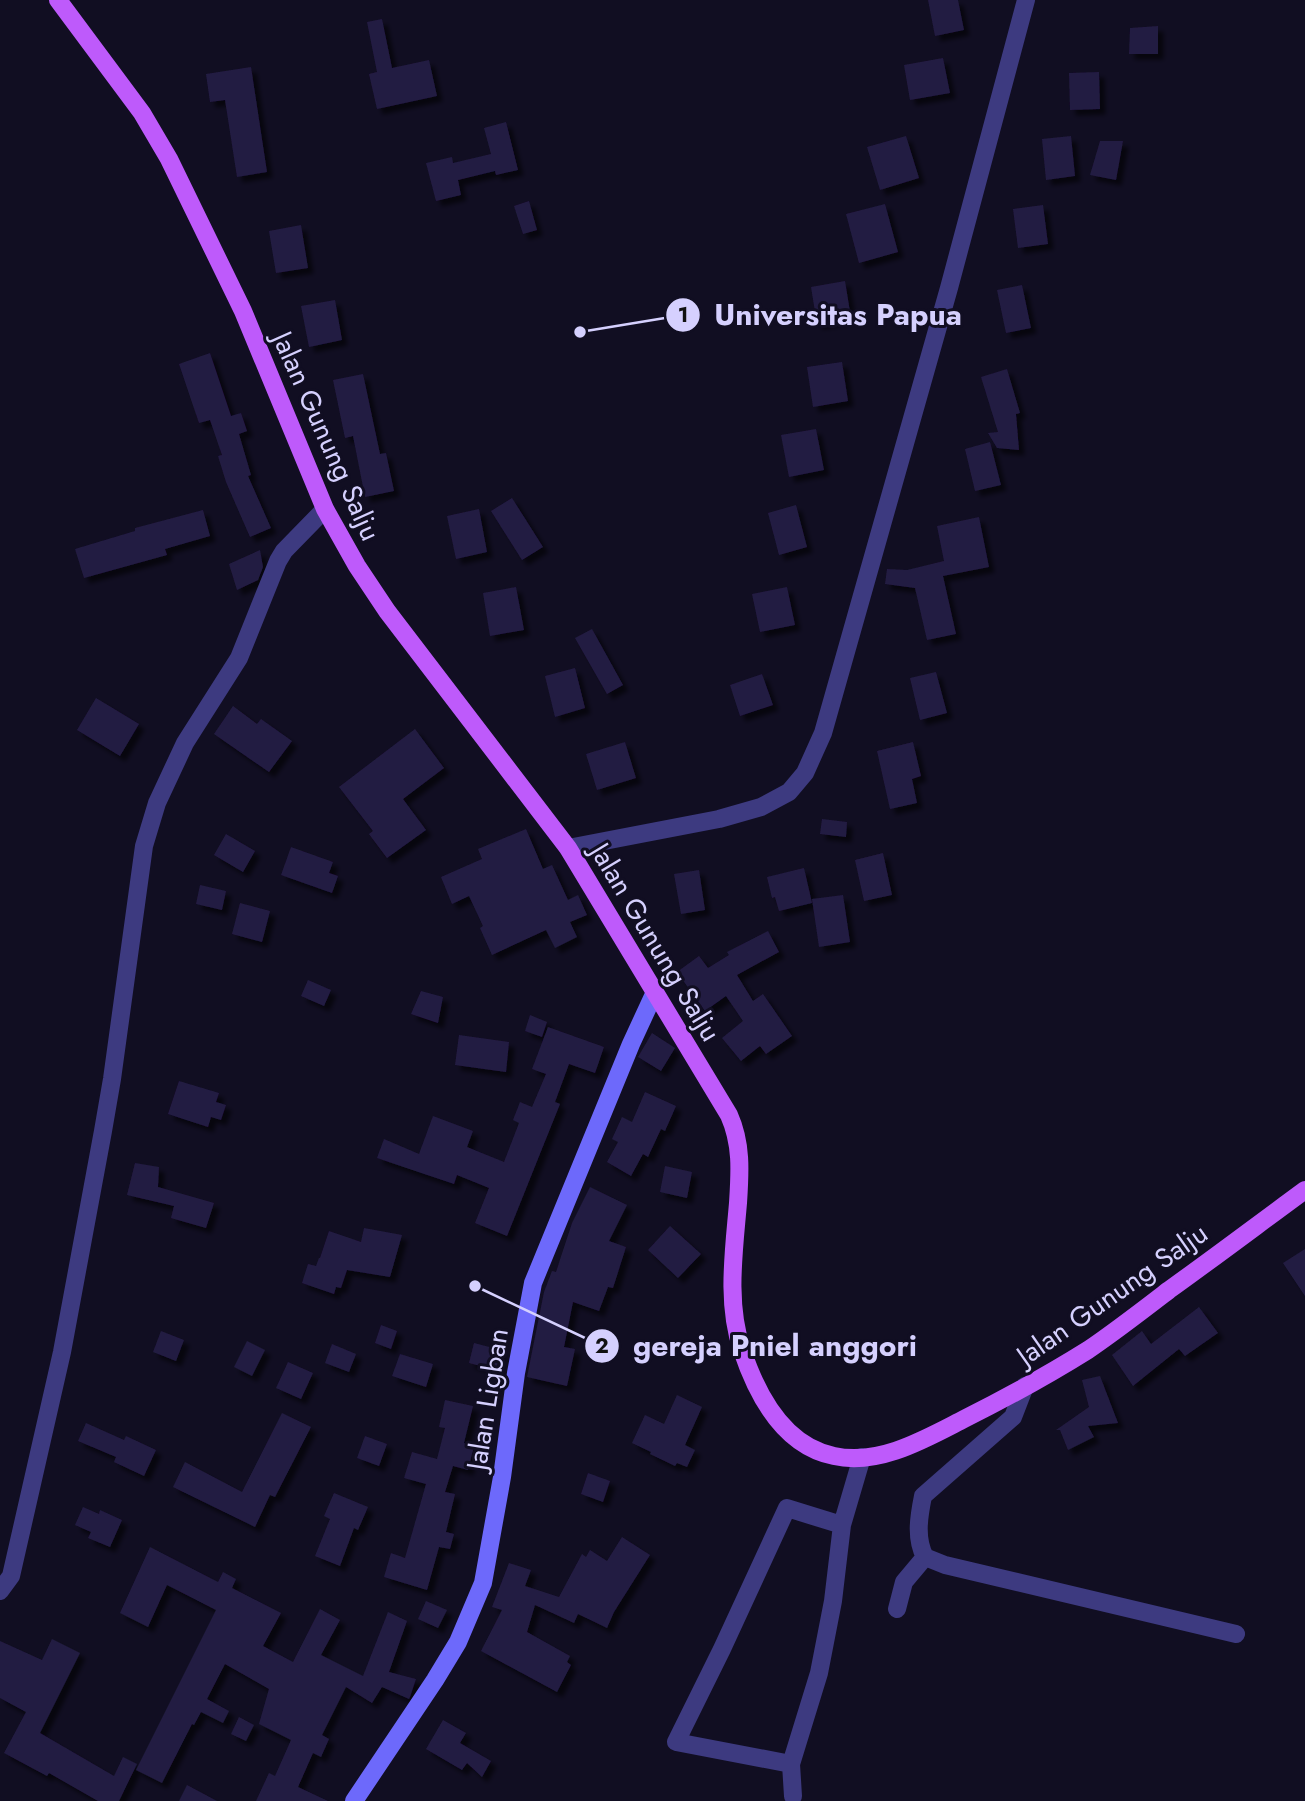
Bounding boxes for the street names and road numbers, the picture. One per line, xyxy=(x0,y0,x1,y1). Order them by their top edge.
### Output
street label: Jalan Gunung Salju xyxy=(260,321,391,547)
street label: Jalan Gunung Salju xyxy=(578,832,731,1049)
street label: Jalan Gunung Salju xyxy=(1005,1213,1216,1378)
street label: Jalan Ligban xyxy=(455,1325,519,1477)

